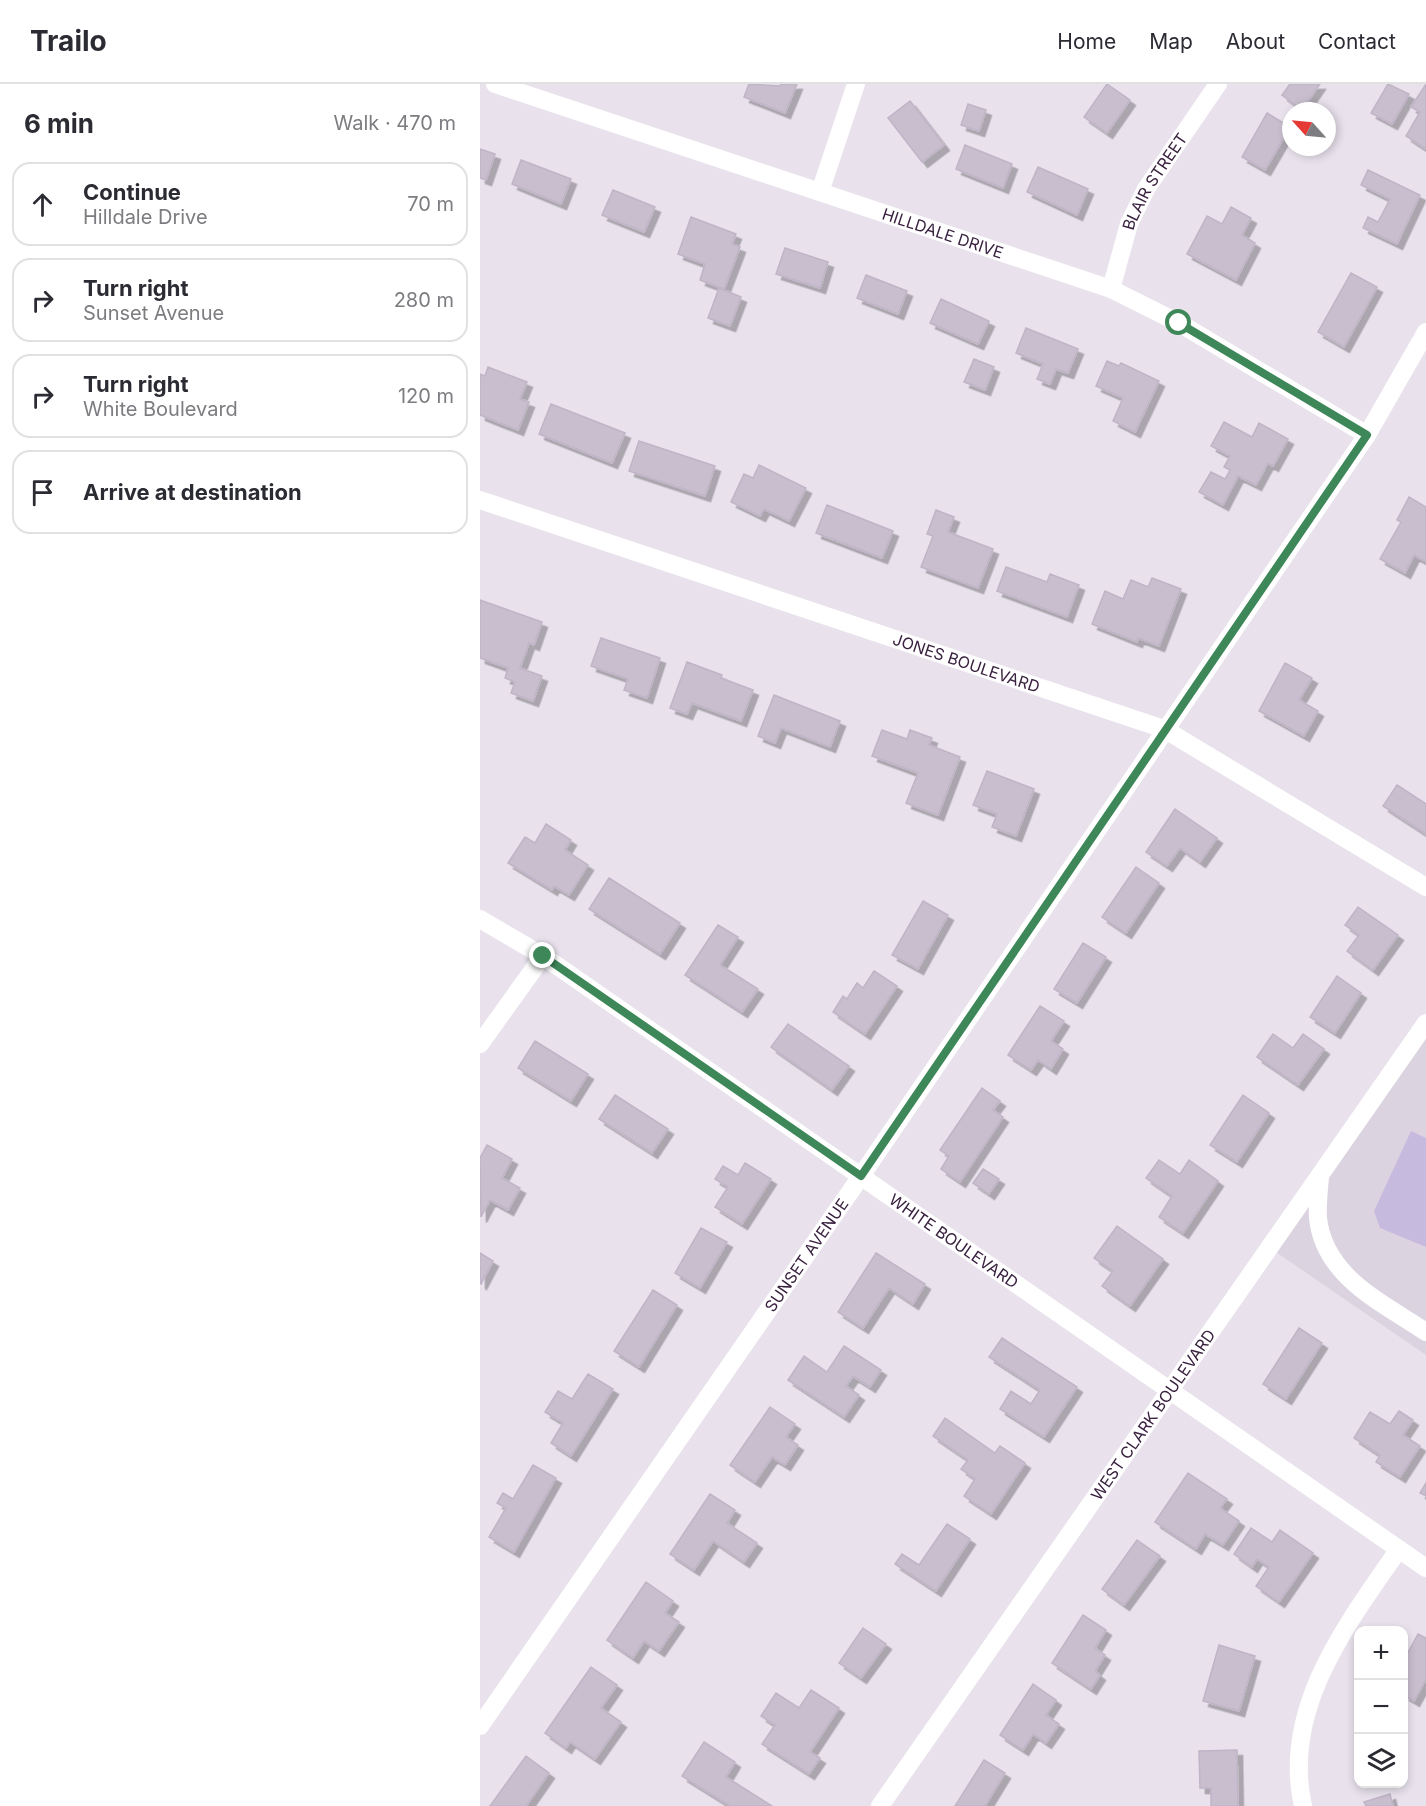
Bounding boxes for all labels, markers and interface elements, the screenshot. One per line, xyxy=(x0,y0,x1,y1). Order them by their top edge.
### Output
text: Trailo xyxy=(30,24,107,58)
text: Home xyxy=(1057,29,1116,54)
text: Map xyxy=(1149,29,1193,54)
text: About xyxy=(1226,29,1285,54)
text: Contact xyxy=(1318,29,1396,54)
north arrow xyxy=(1282,102,1336,156)
text: 6 min xyxy=(24,108,94,139)
text: Walk · 470 m xyxy=(334,111,456,135)
street label: BLAIR STREET xyxy=(1118,129,1191,232)
text: Continue xyxy=(83,179,181,205)
icon: ahead xyxy=(26,188,59,221)
text: 70 m xyxy=(407,192,454,216)
street label: HILLDALE DRIVE xyxy=(880,204,1006,262)
text: Hilldale Drive xyxy=(83,205,208,229)
text: Turn right xyxy=(83,275,189,301)
icon: right xyxy=(26,284,59,317)
text: 280 m xyxy=(394,288,454,312)
text: Sunset Avenue xyxy=(83,301,224,325)
route start xyxy=(1165,309,1191,335)
text: Turn right xyxy=(83,371,189,397)
icon: right xyxy=(26,380,59,413)
text: 120 m xyxy=(398,384,454,408)
text: White Boulevard xyxy=(83,397,238,421)
icon: arrive xyxy=(26,476,59,509)
text: Arrive at destination xyxy=(83,479,302,505)
street label: JONES BOULEVARD xyxy=(890,629,1043,697)
route end xyxy=(529,942,555,968)
street label: WHITE BOULEVARD xyxy=(886,1189,1022,1292)
street label: SUNSET AVENUE xyxy=(760,1195,852,1315)
street label: WEST CLARK BOULEVARD xyxy=(1086,1325,1219,1504)
map controls xyxy=(1354,1626,1408,1788)
button: + xyxy=(1354,1626,1408,1680)
button: − xyxy=(1354,1680,1408,1734)
button: layers xyxy=(1354,1734,1408,1788)

